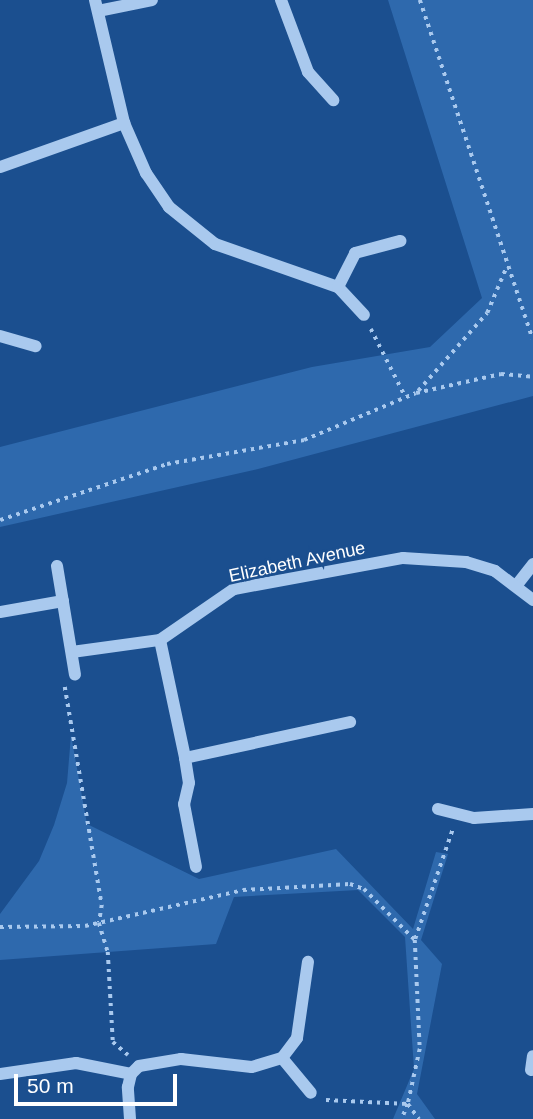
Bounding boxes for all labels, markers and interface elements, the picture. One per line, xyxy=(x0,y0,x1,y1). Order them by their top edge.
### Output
street label: Elizabeth Avenue xyxy=(226,537,368,587)
scale bar xyxy=(18,1060,180,1104)
text: 50 m xyxy=(27,1074,74,1097)

